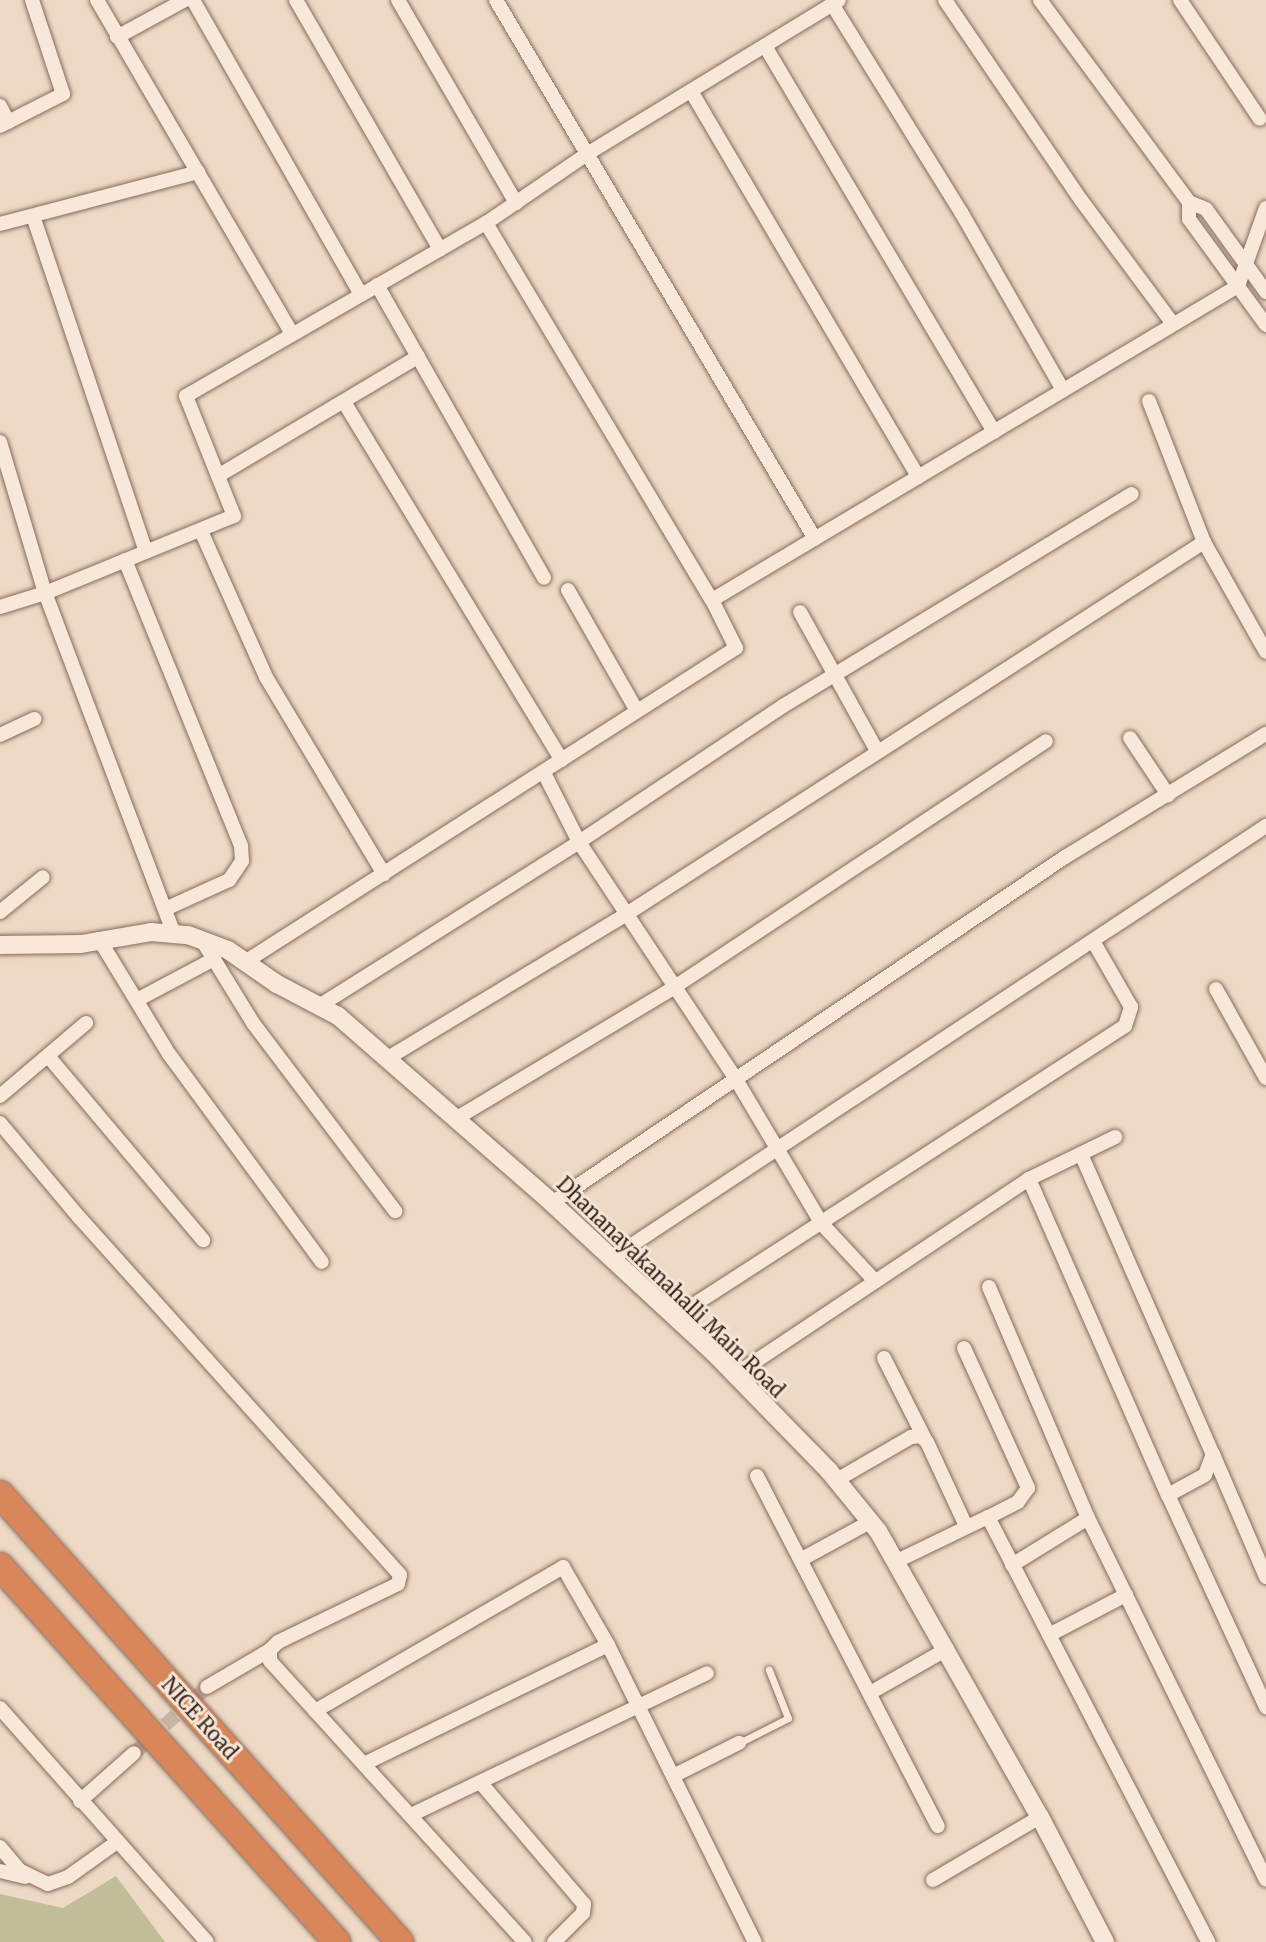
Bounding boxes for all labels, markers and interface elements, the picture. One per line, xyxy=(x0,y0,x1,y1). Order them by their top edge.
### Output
street label: Dhananayakanahalli Main Road xyxy=(552,1172,790,1402)
street label: NICE Road xyxy=(157,1672,243,1764)

